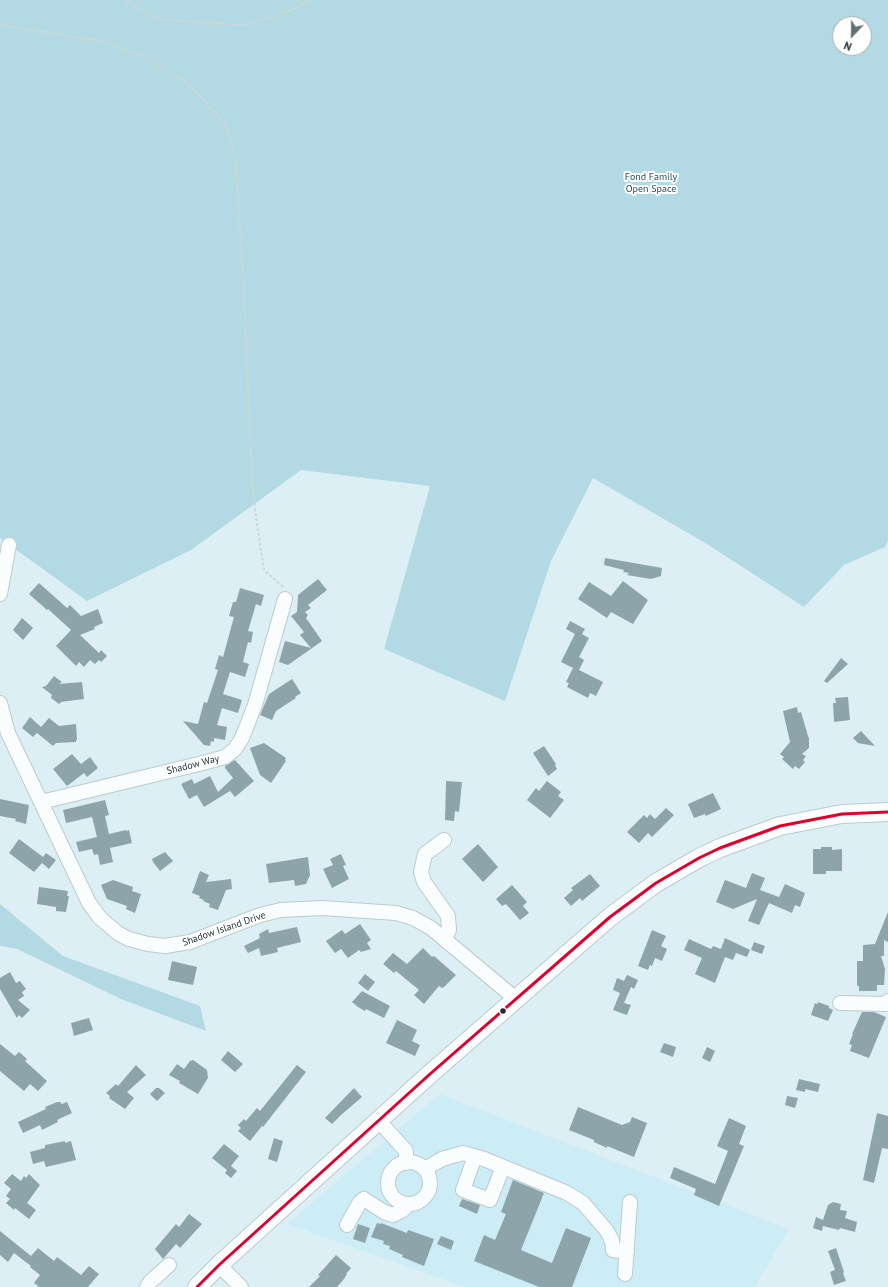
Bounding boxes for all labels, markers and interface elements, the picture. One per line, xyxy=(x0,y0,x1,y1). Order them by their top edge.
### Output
north arrow xyxy=(832,16,872,56)
text: N xyxy=(842,38,854,54)
park label: Fond Family Open Space xyxy=(625,171,677,194)
street label: Shadow Way xyxy=(165,753,221,777)
street label: Shadow Island Drive xyxy=(181,909,267,949)
unlabelled marker xyxy=(498,1006,508,1016)

